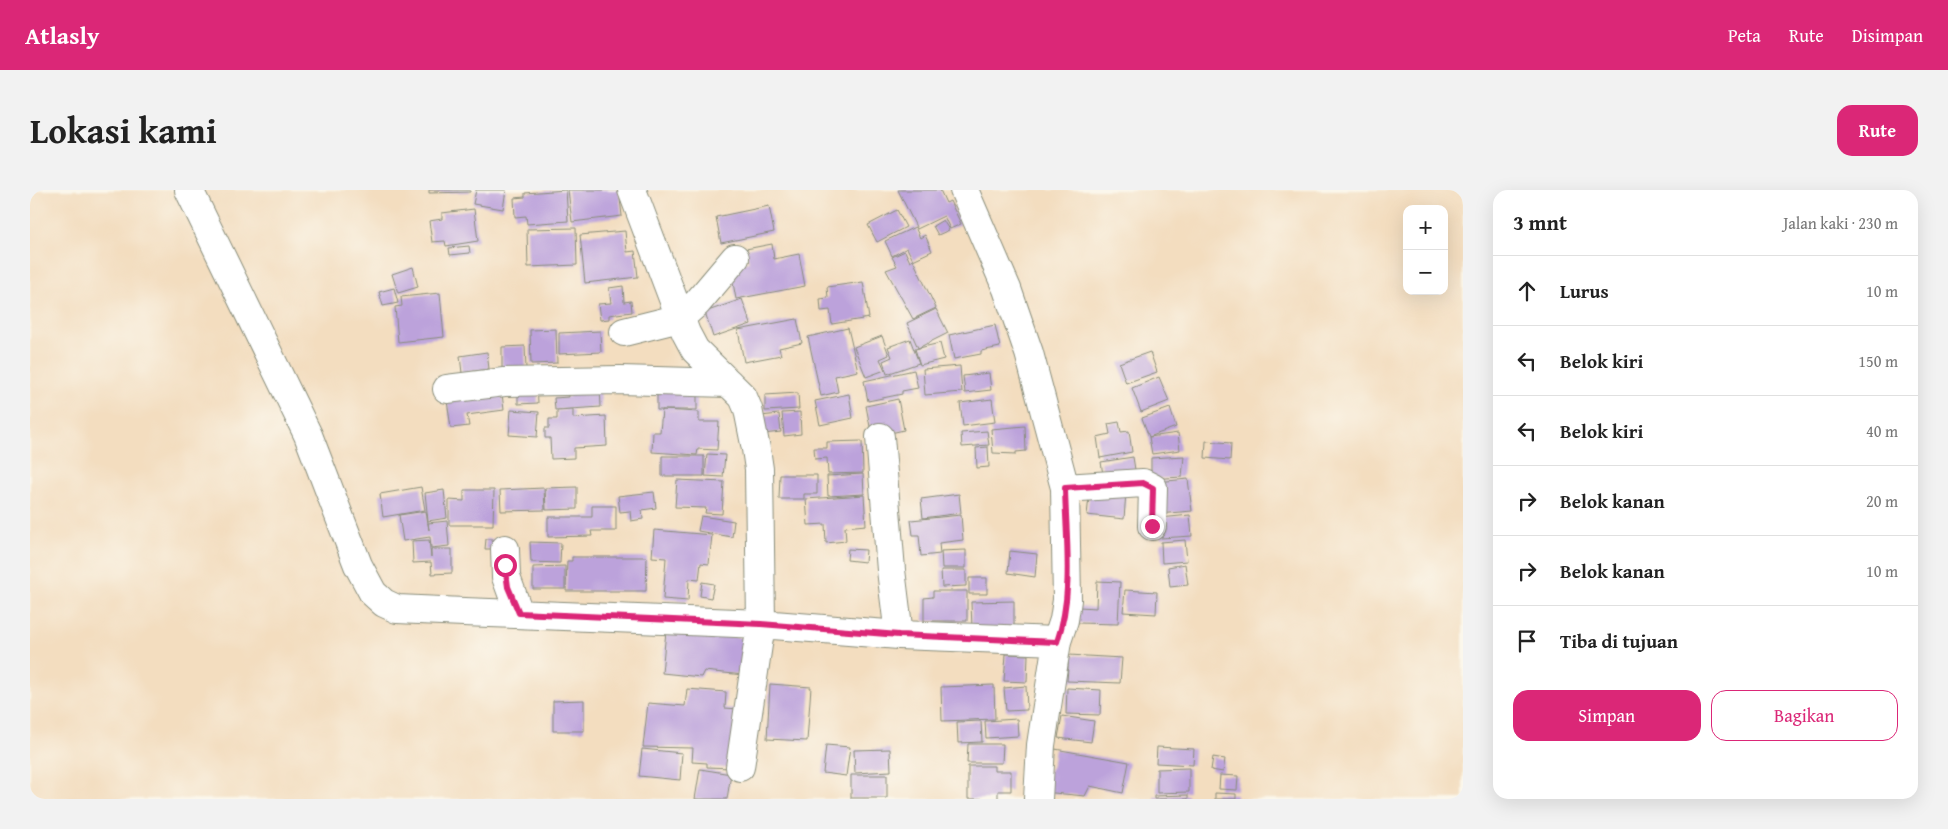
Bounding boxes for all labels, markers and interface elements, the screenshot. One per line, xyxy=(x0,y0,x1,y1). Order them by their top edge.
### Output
text: Atlasly xyxy=(25,18,99,53)
text: Peta xyxy=(1728,22,1761,49)
text: Rute xyxy=(1789,22,1824,49)
text: Disimpan xyxy=(1852,22,1923,49)
text: Lokasi kami xyxy=(30,105,217,156)
button: Rute xyxy=(1837,105,1918,156)
map controls xyxy=(1403,205,1448,295)
button: + xyxy=(1403,205,1448,250)
text: 3 mnt xyxy=(1513,207,1567,238)
text: Jalan kaki · 230 m xyxy=(1783,211,1898,235)
button: − xyxy=(1403,250,1448,295)
icon: ahead xyxy=(1513,277,1541,305)
text: Lurus xyxy=(1560,277,1609,305)
text: 10 m xyxy=(1866,279,1898,303)
icon: left xyxy=(1513,347,1541,375)
text: Belok kiri xyxy=(1560,347,1643,375)
text: 150 m xyxy=(1858,349,1898,373)
icon: left xyxy=(1513,417,1541,445)
text: Belok kiri xyxy=(1560,417,1643,445)
text: 40 m xyxy=(1866,419,1898,443)
icon: right xyxy=(1513,487,1541,515)
text: Belok kanan xyxy=(1560,487,1665,515)
text: 20 m xyxy=(1866,489,1898,513)
route end xyxy=(1141,515,1164,538)
route start xyxy=(494,554,517,577)
icon: right xyxy=(1513,557,1541,585)
text: Belok kanan xyxy=(1560,557,1665,585)
text: 10 m xyxy=(1866,559,1898,583)
icon: arrive xyxy=(1513,627,1541,655)
text: Tiba di tujuan xyxy=(1560,627,1678,655)
button: Simpan xyxy=(1513,690,1701,741)
button: Bagikan xyxy=(1711,690,1898,741)

